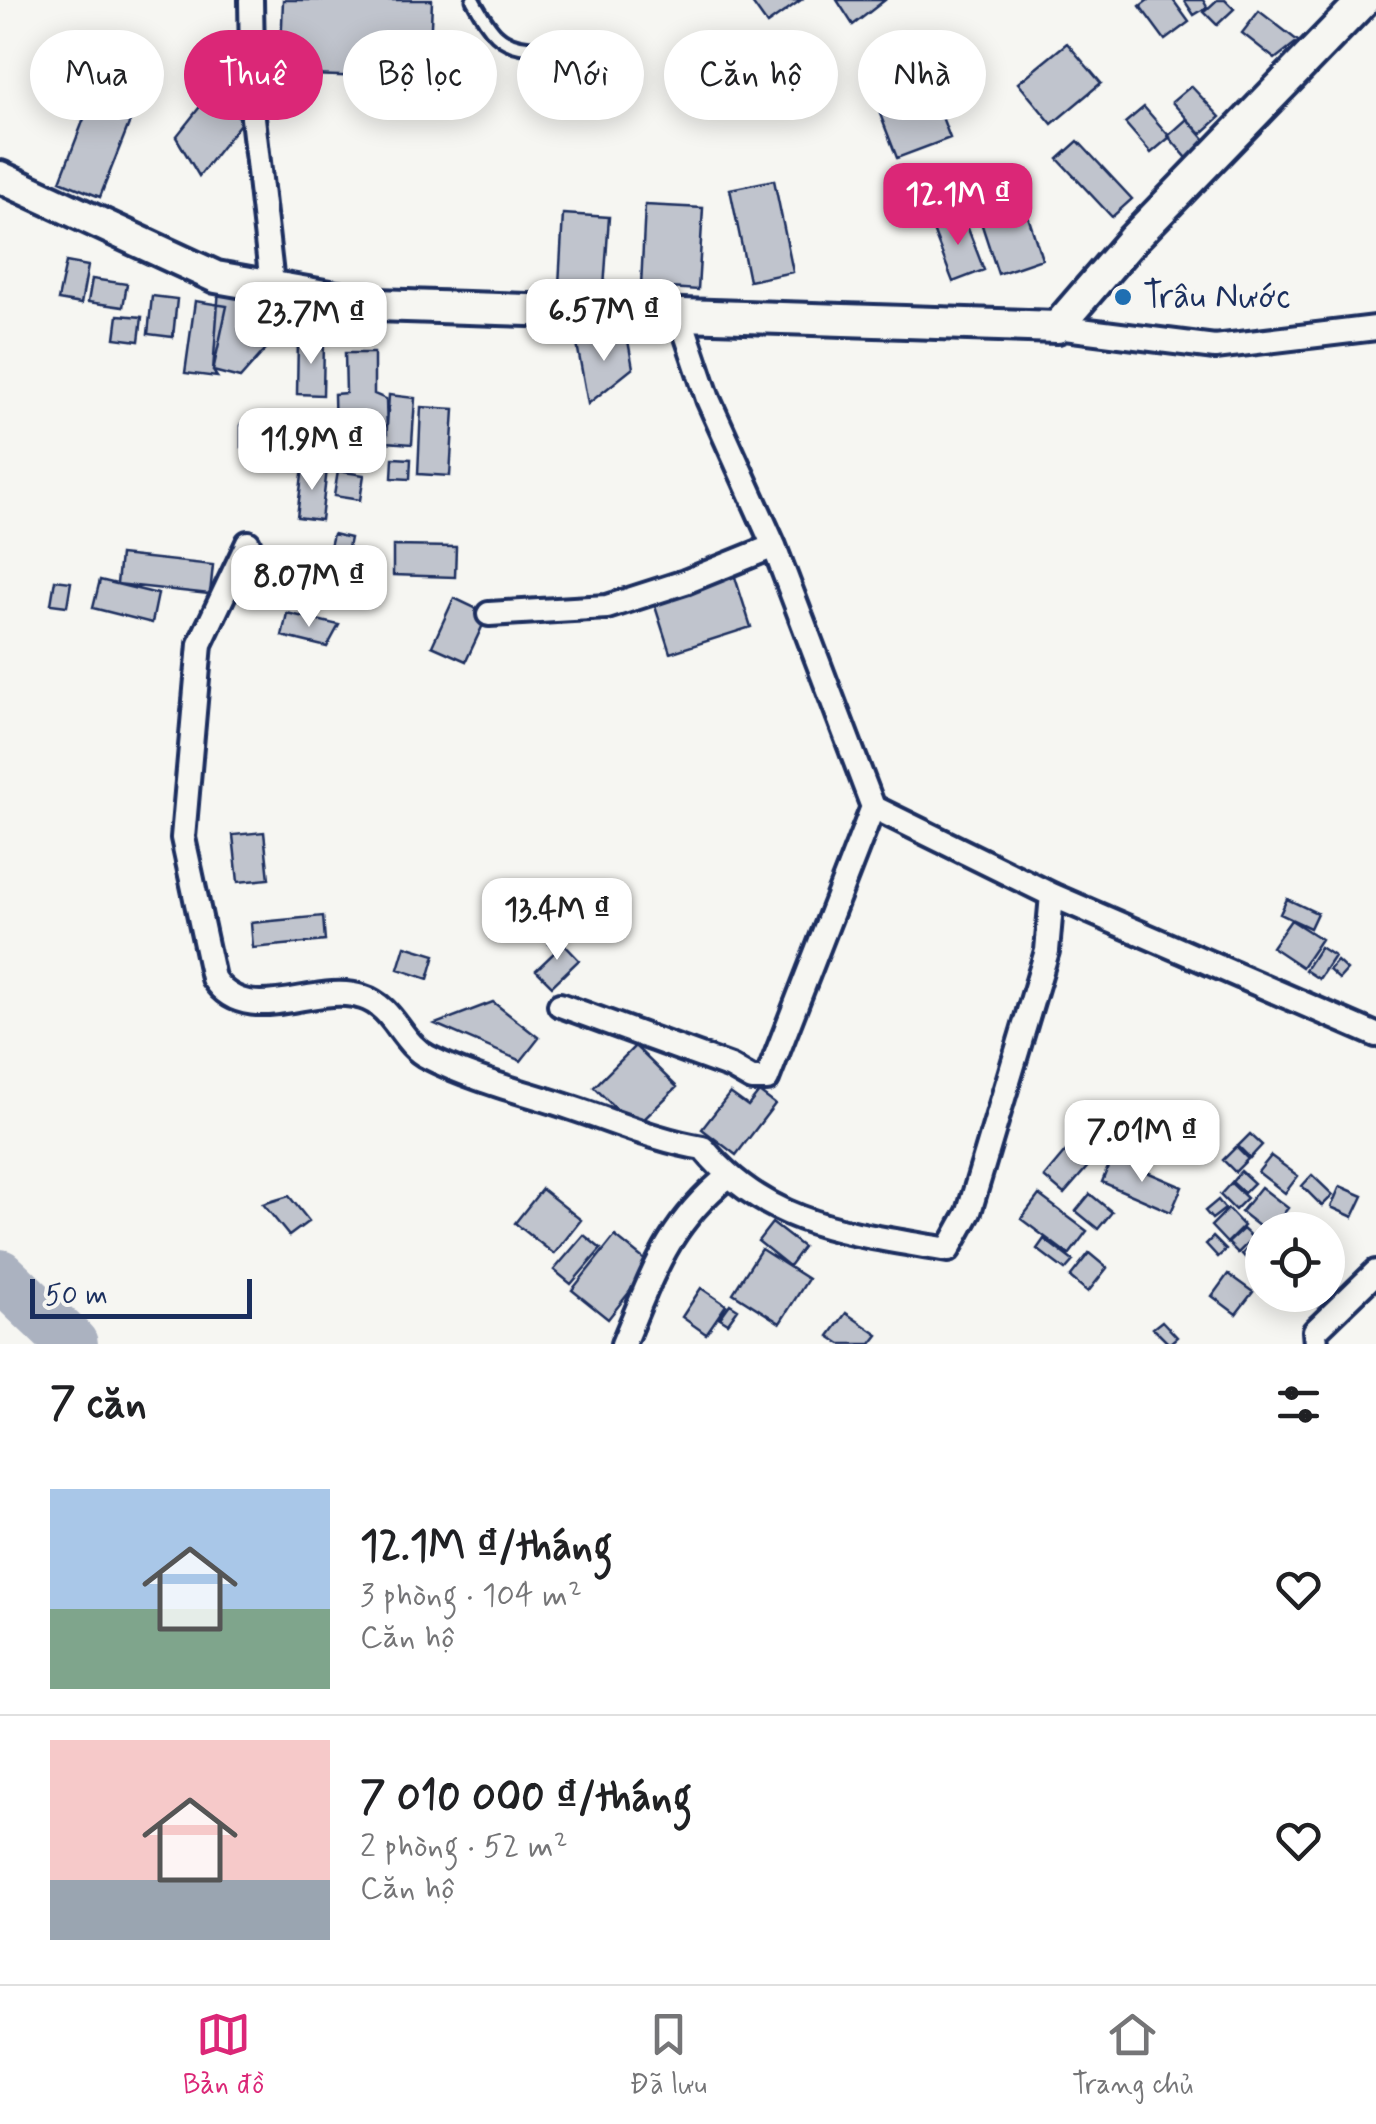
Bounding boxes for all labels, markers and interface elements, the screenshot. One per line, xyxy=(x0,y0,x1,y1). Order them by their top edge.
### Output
chip: Mua xyxy=(30,30,164,120)
chip: Thuê xyxy=(184,30,323,120)
chip: Bộ lọc xyxy=(343,30,497,120)
chip: Mới xyxy=(517,30,644,120)
chip: Căn hộ xyxy=(664,30,838,120)
chip: Nhà xyxy=(858,30,986,120)
pin: 12.1M ₫ xyxy=(866,163,1050,248)
text: 12.1M ₫ xyxy=(905,174,1011,216)
place label: Trâu Nước xyxy=(1143,274,1290,320)
pin: 6.57M ₫ xyxy=(512,279,696,364)
pin: 23.7M ₫ xyxy=(219,282,403,367)
marker: Trâu Nước xyxy=(1112,286,1134,308)
text: 6.57M ₫ xyxy=(548,290,660,332)
text: 23.7M ₫ xyxy=(257,293,365,335)
pin: 11.9M ₫ xyxy=(220,408,404,493)
text: 11.9M ₫ xyxy=(260,419,364,461)
pin: 8.07M ₫ xyxy=(217,545,401,630)
text: 8.07M ₫ xyxy=(253,556,365,598)
pin: 13.4M ₫ xyxy=(465,878,649,963)
text: 13.4M ₫ xyxy=(504,889,610,931)
pin: 7.01M ₫ xyxy=(1050,1100,1234,1185)
text: 7.01M ₫ xyxy=(1087,1111,1197,1153)
map controls xyxy=(1245,1212,1345,1312)
button: locate xyxy=(1245,1212,1345,1312)
scale bar xyxy=(30,1274,252,1318)
text: 50 m xyxy=(45,1278,108,1315)
text: 7 căn xyxy=(50,1377,147,1432)
icon: filters xyxy=(1271,1377,1326,1432)
text: 12.1M ₫/tháng xyxy=(360,1520,613,1575)
icon: home xyxy=(130,1529,250,1649)
icon: heart xyxy=(1271,1562,1326,1617)
text: 3 phòng · 104 m² xyxy=(360,1575,582,1617)
text: Căn hộ xyxy=(360,1617,456,1659)
text: 7 010 000 ₫/tháng xyxy=(360,1771,692,1826)
icon: home xyxy=(130,1780,250,1900)
icon: heart xyxy=(1271,1813,1326,1868)
text: 2 phòng · 52 m² xyxy=(360,1826,568,1868)
text: Căn hộ xyxy=(360,1868,456,1910)
tab: Bản đồ xyxy=(183,2007,264,2104)
tab: Đã lưu xyxy=(630,2007,707,2104)
tab: Trang chủ xyxy=(1072,2007,1193,2104)

